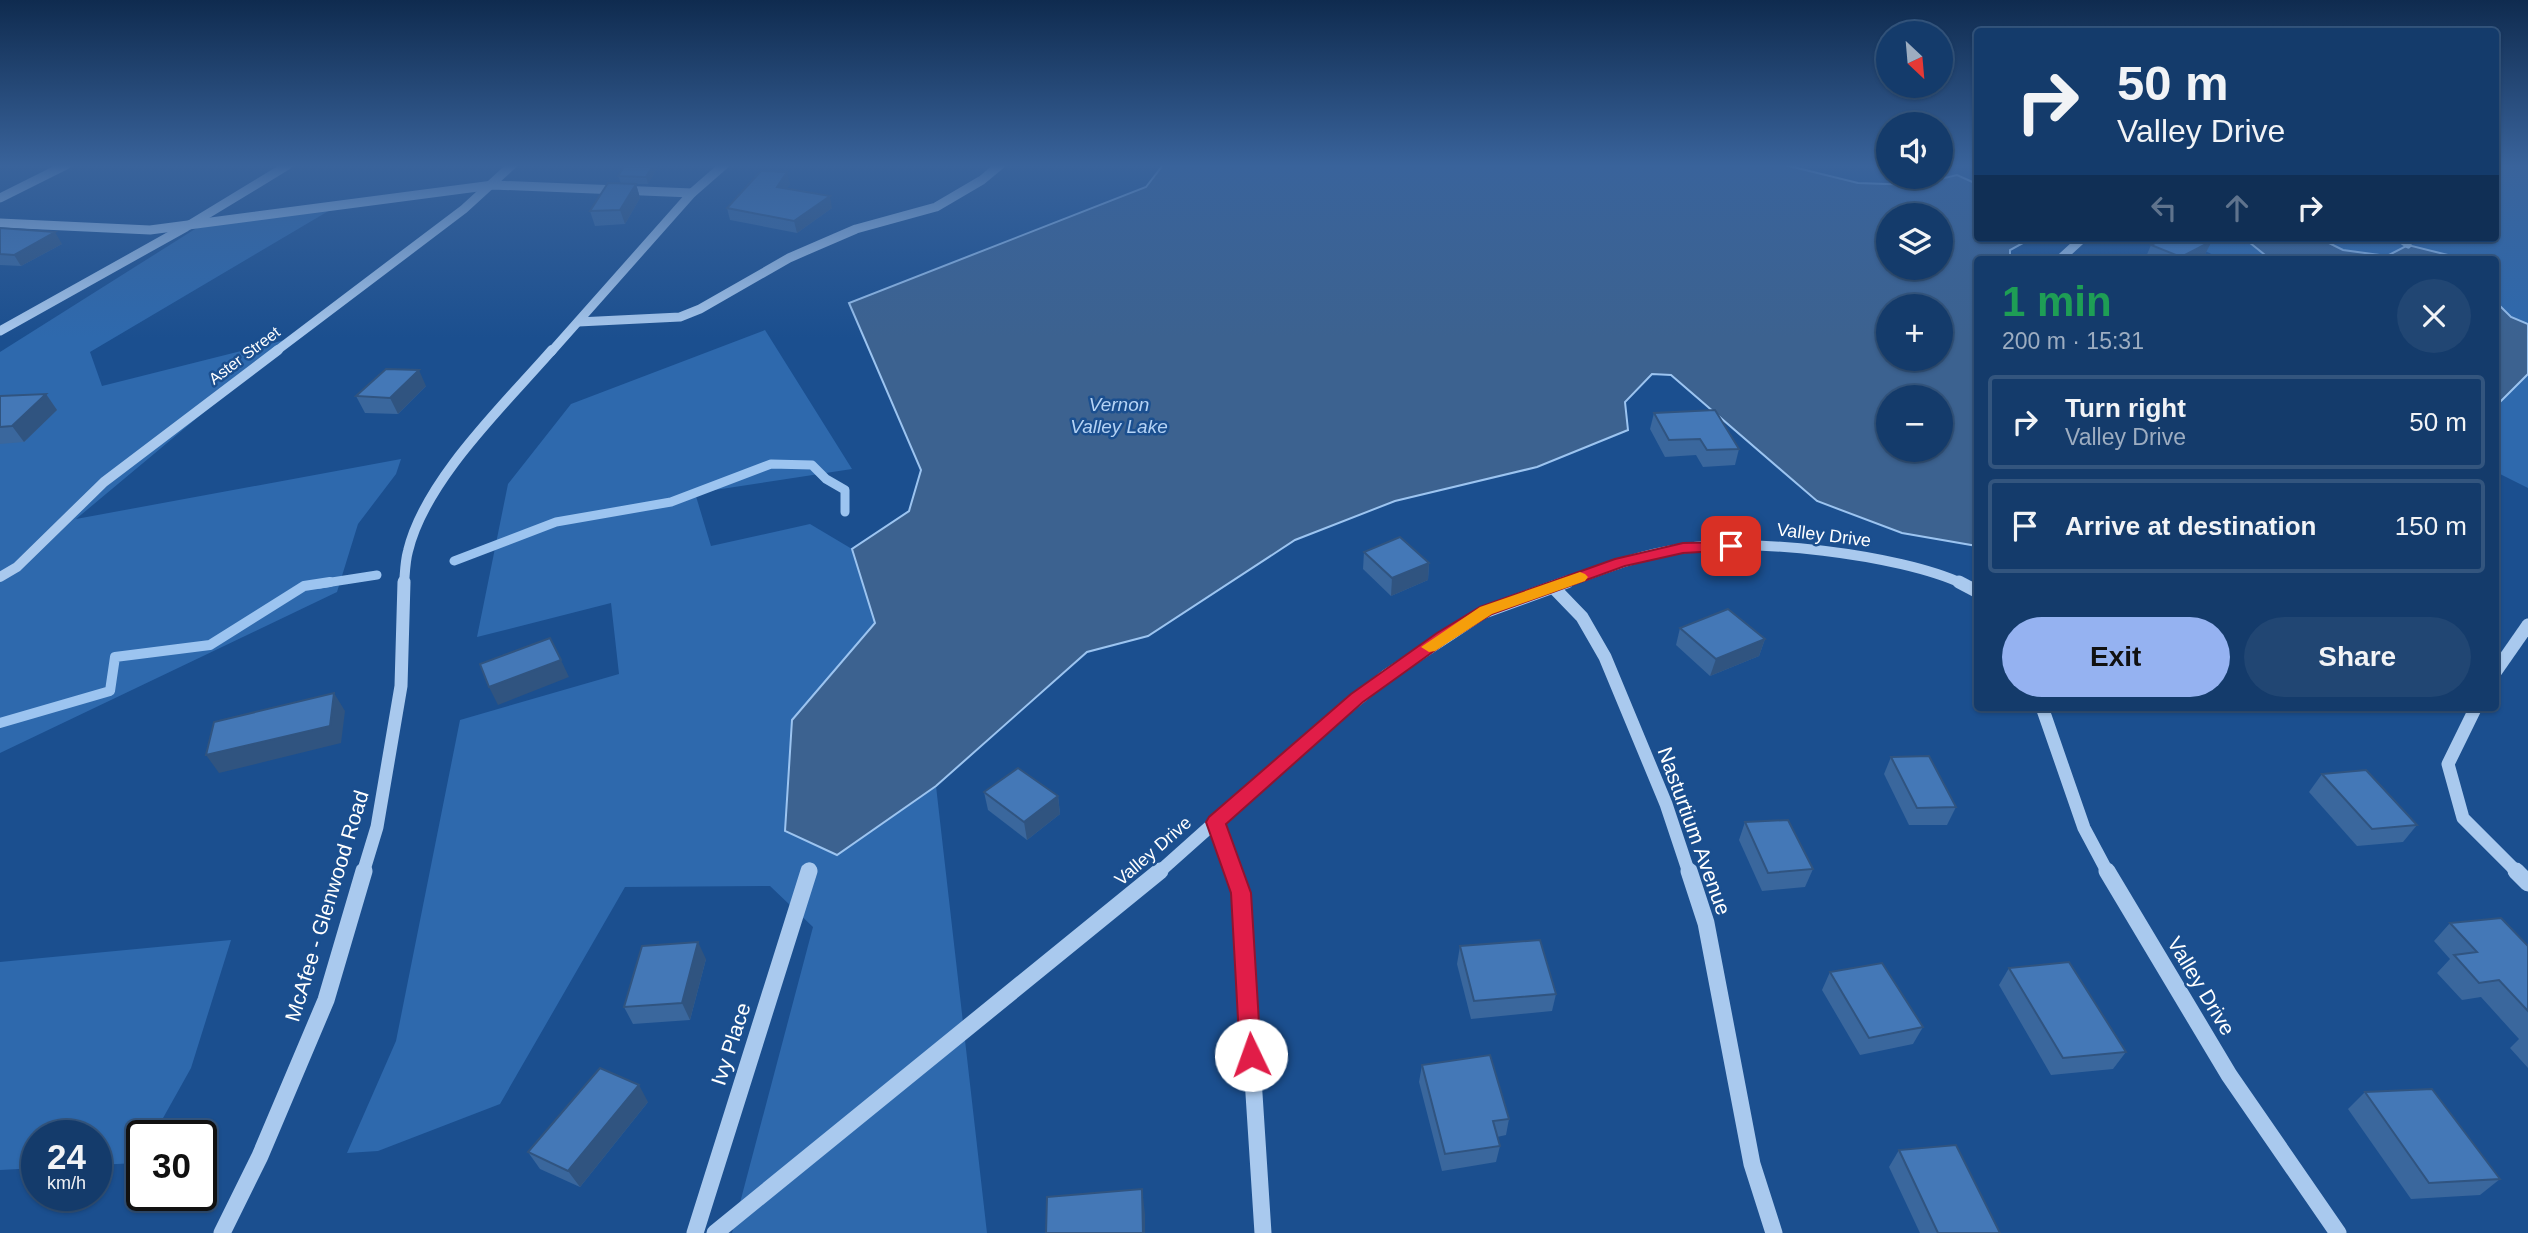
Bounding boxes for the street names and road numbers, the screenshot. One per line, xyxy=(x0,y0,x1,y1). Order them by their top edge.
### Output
street label: Aster Street xyxy=(205,323,284,388)
street label: Valley Drive xyxy=(1776,519,1872,551)
street label: Nasturtium Avenue xyxy=(1653,744,1736,918)
street label: McAfee - Glenwood Road xyxy=(280,788,373,1024)
street label: Valley Drive xyxy=(1111,812,1195,890)
street label: Valley Drive xyxy=(2163,932,2240,1039)
street label: Ivy Place xyxy=(706,1000,755,1088)

